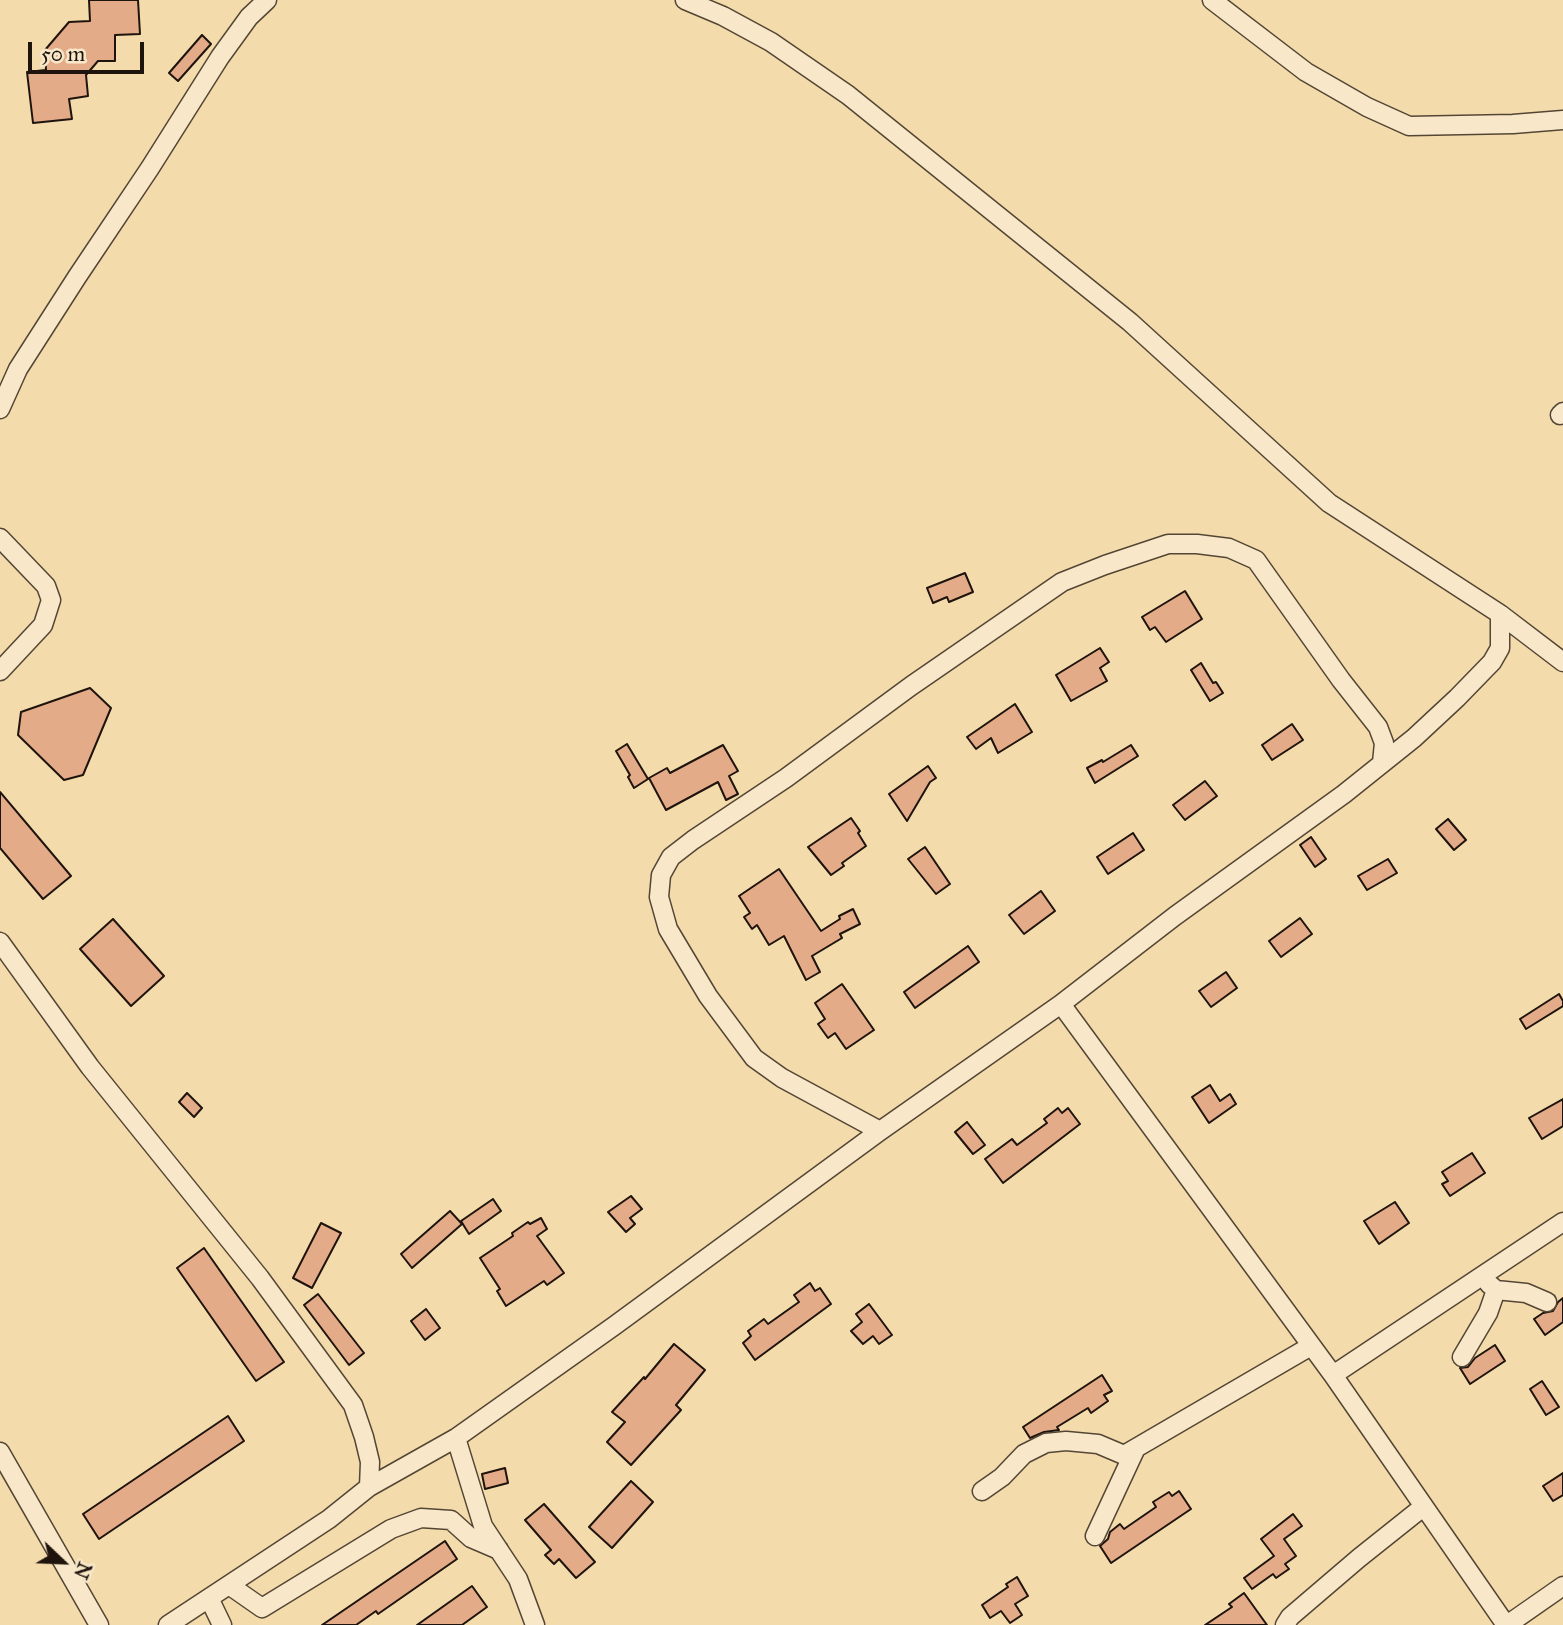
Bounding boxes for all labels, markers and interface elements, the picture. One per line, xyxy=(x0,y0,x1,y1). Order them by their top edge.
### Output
scale bar xyxy=(32,28,147,72)
text: 50 m xyxy=(41,41,85,67)
north arrow xyxy=(28,1527,98,1597)
text: N xyxy=(69,1558,97,1582)

